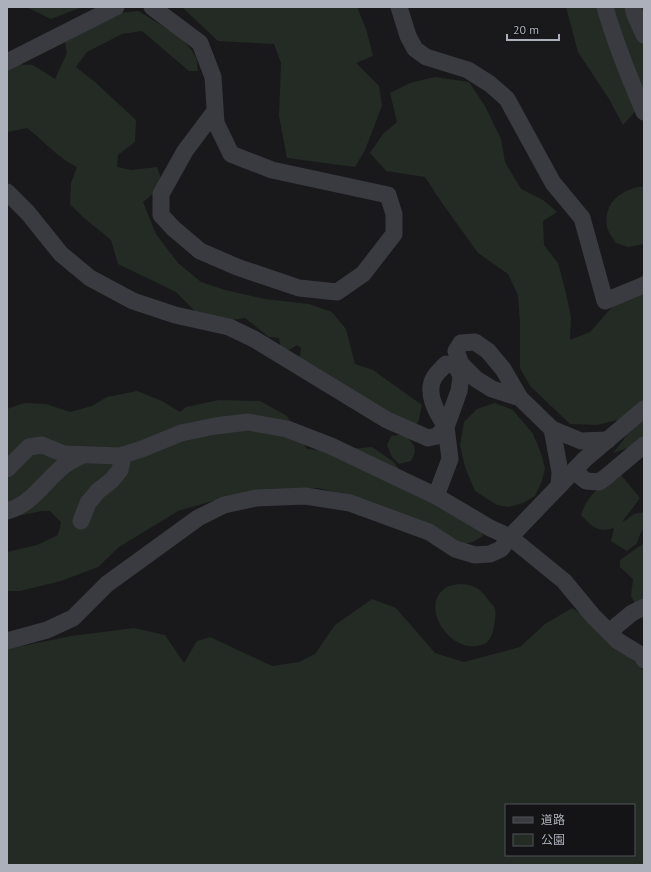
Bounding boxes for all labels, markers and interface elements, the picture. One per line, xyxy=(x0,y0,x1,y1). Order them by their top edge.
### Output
scale bar xyxy=(507,16,559,42)
text: 20 m xyxy=(513,22,539,37)
legend xyxy=(505,804,635,856)
text: 道路 xyxy=(541,812,565,827)
text: 公園 xyxy=(541,832,565,847)

